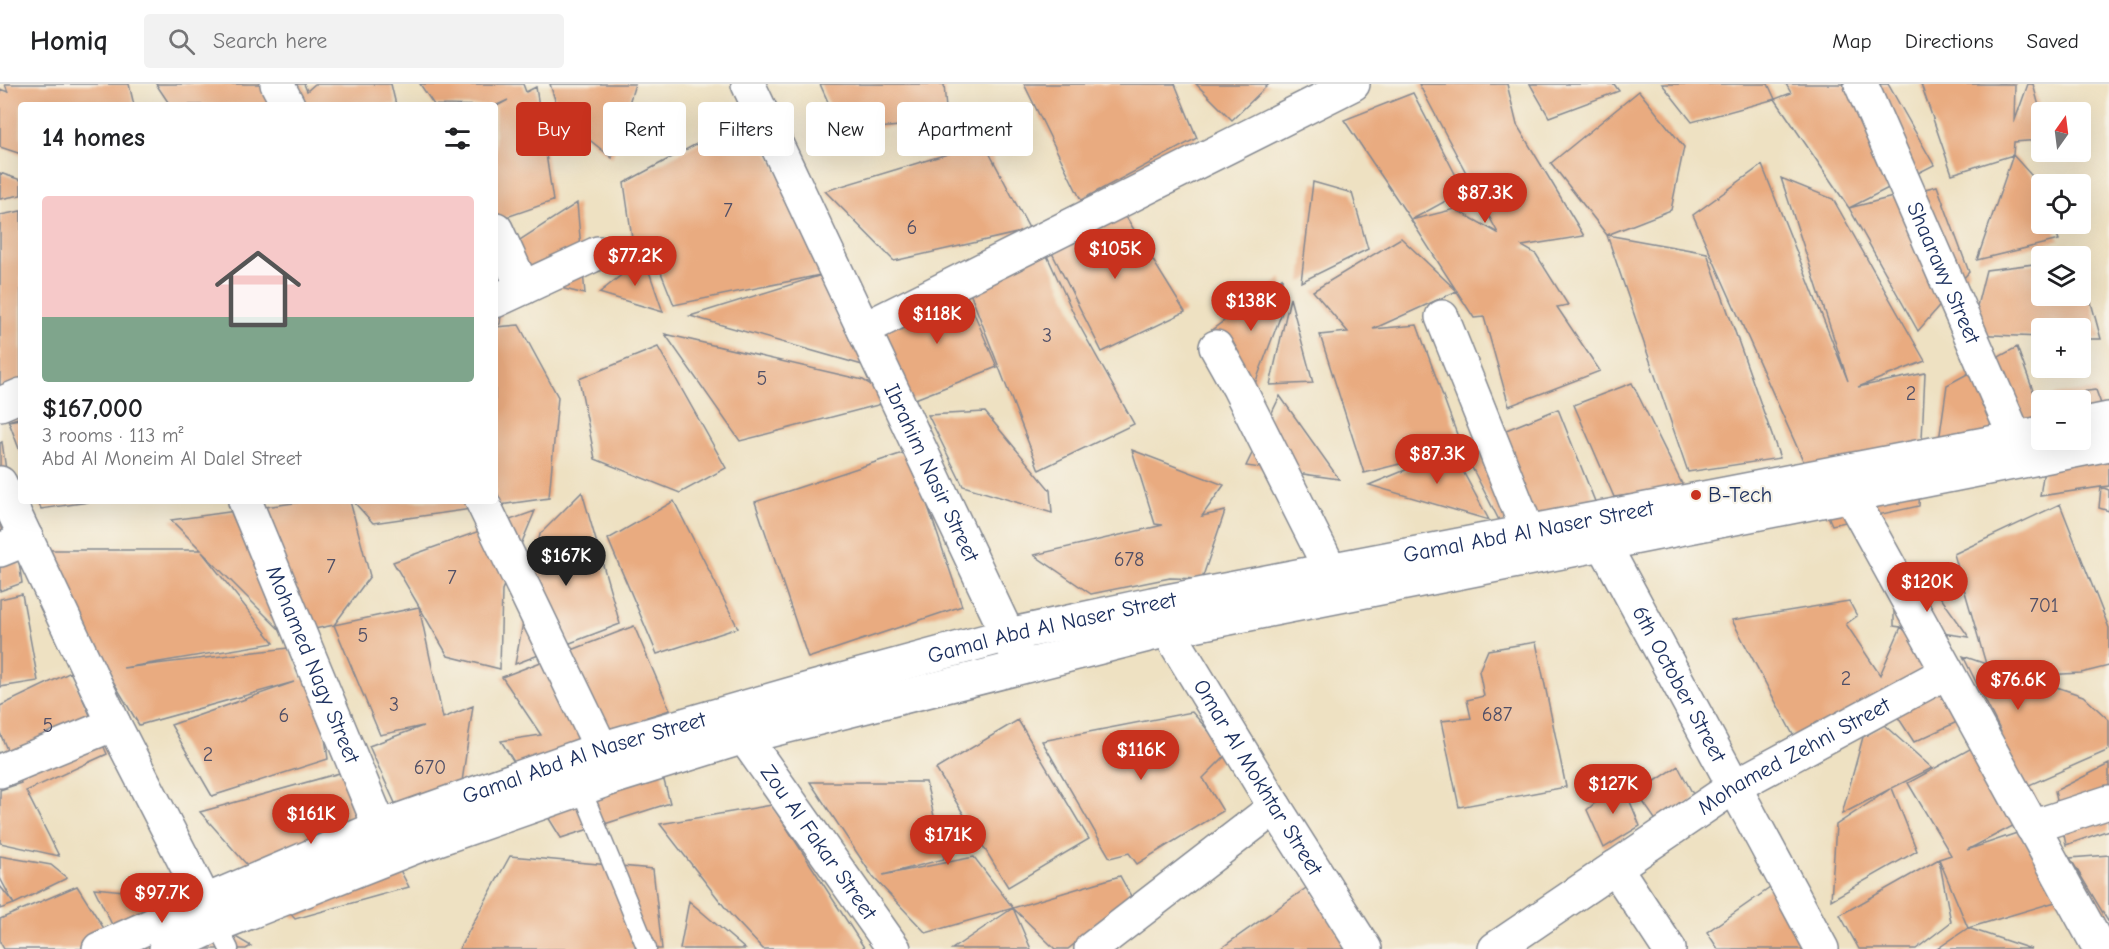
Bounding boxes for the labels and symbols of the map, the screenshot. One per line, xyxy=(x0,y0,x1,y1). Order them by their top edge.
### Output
north arrow xyxy=(2031,102,2091,162)
pin: $87.3K xyxy=(1436,173,1534,224)
street label: Shaarawy Street xyxy=(1901,198,1986,348)
house number: 7 xyxy=(723,199,733,222)
house number: 6 xyxy=(907,216,917,239)
pin: $105K xyxy=(1073,229,1157,280)
pin: $77.2K xyxy=(586,236,684,287)
pin: $138K xyxy=(1209,281,1293,332)
pin: $118K xyxy=(895,294,979,345)
house number: 3 xyxy=(1042,324,1052,347)
house number: 5 xyxy=(757,367,767,390)
street label: Ibrahim Nasir Street xyxy=(878,380,985,567)
house number: 2 xyxy=(1906,382,1916,405)
pin: $87.3K xyxy=(1388,434,1486,485)
place label: B-Tech xyxy=(1708,482,1772,508)
marker: B-Tech xyxy=(1689,488,1703,502)
street label: Gamal Abd Al Naser Street xyxy=(1401,495,1657,568)
pin: $167K xyxy=(524,536,608,587)
house number: 678 xyxy=(1114,548,1144,571)
house number: 7 xyxy=(326,555,336,578)
street label: Mohamed Nagy Street xyxy=(260,562,365,768)
pin: $120K xyxy=(1885,562,1969,613)
house number: 7 xyxy=(447,566,457,589)
street label: Gamal Abd Al Naser Street xyxy=(925,586,1179,669)
house number: 701 xyxy=(2029,594,2059,617)
street label: 6th October Street xyxy=(1626,602,1732,767)
house number: 5 xyxy=(358,624,368,647)
pin: $76.6K xyxy=(1969,660,2067,711)
house number: 2 xyxy=(1841,667,1851,690)
street label: Omar Al Mokhtar Street xyxy=(1188,675,1328,881)
street label: Mohamed Zehni Street xyxy=(1693,692,1895,821)
house number: 3 xyxy=(389,693,399,716)
house number: 687 xyxy=(1482,703,1513,726)
house number: 6 xyxy=(279,704,289,727)
street label: Gamal Abd Al Naser Street xyxy=(459,706,710,810)
house number: 5 xyxy=(43,714,53,737)
pin: $116K xyxy=(1099,730,1183,781)
house number: 2 xyxy=(203,743,213,766)
house number: 670 xyxy=(414,756,446,779)
street label: Zou Al Fakar Street xyxy=(755,760,883,925)
pin: $127K xyxy=(1571,764,1655,815)
pin: $161K xyxy=(269,794,353,845)
pin: $171K xyxy=(906,815,990,866)
pin: $97.7K xyxy=(113,873,211,924)

